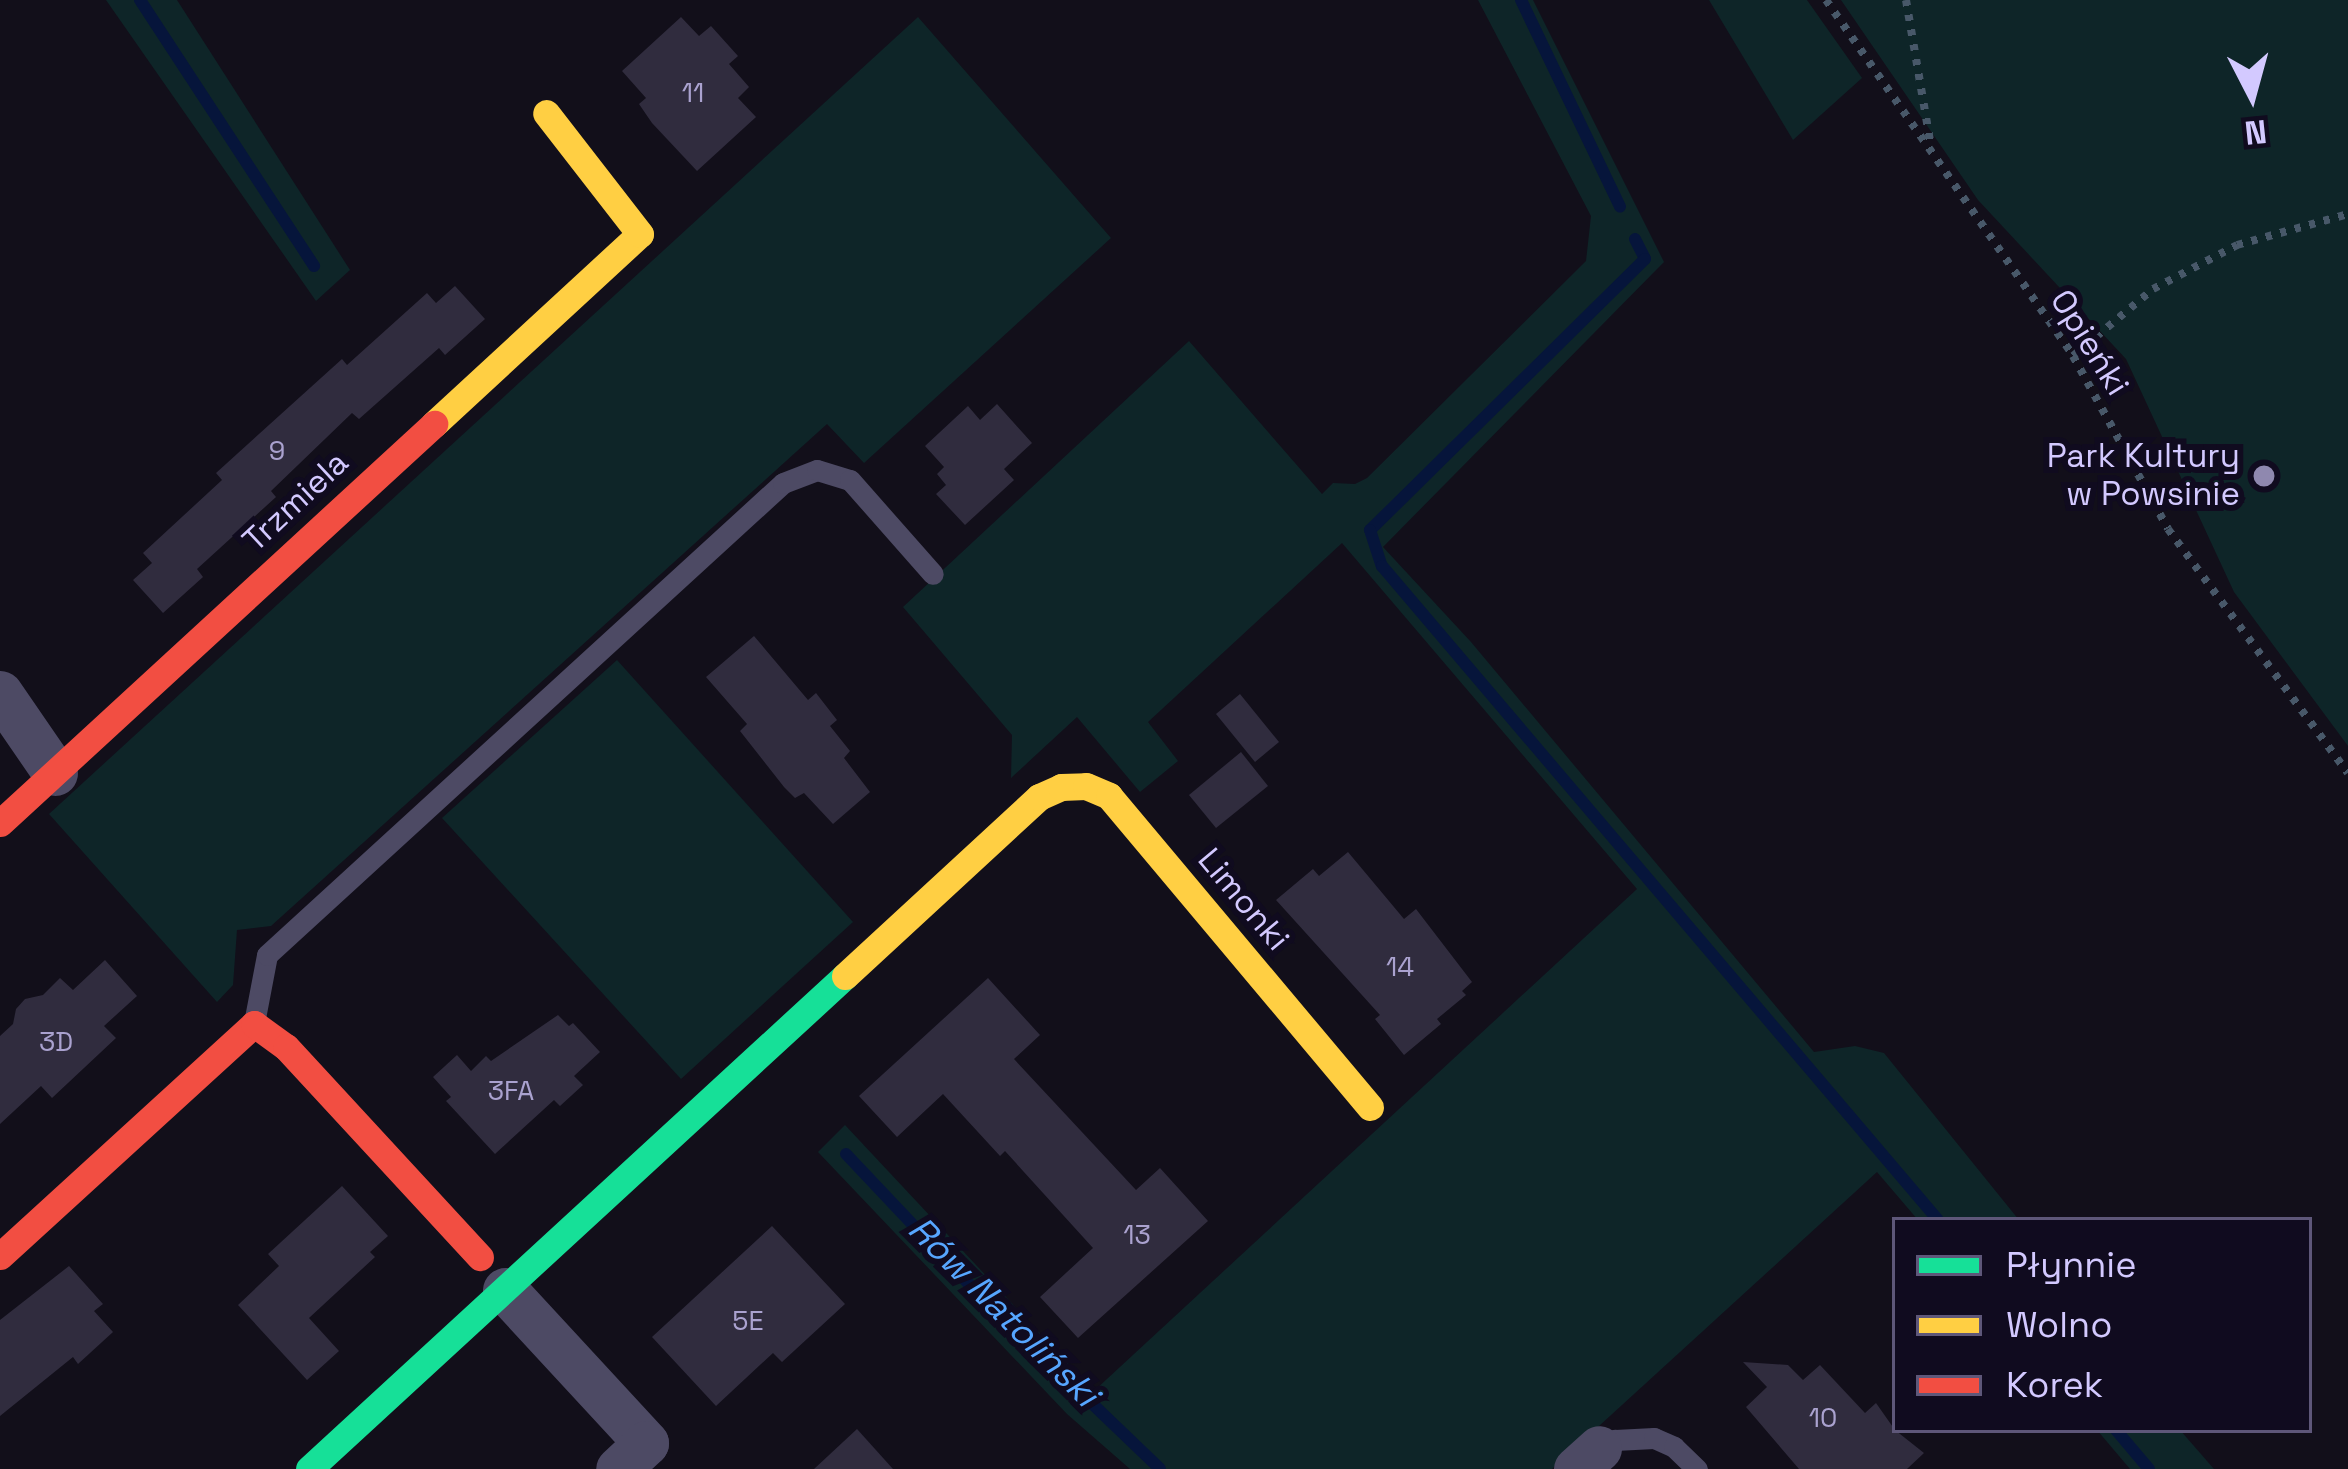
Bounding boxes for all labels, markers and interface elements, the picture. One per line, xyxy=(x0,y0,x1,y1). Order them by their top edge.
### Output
north arrow xyxy=(2192,36,2312,156)
house number: 11 xyxy=(682,77,704,109)
text: N xyxy=(2243,110,2269,154)
street label: Opieńki xyxy=(2041,283,2137,403)
house number: 9 xyxy=(269,435,285,467)
place label: Park Kultury w Powsinie xyxy=(2047,437,2240,515)
street label: Trzmiela xyxy=(235,443,357,561)
marker: Park Kultury w Powsinie xyxy=(2251,463,2277,489)
street label: Limonki xyxy=(1189,841,1297,959)
house number: 14 xyxy=(1386,951,1414,983)
house number: 3D xyxy=(39,1026,73,1058)
house number: 3FA xyxy=(488,1075,534,1107)
water label: Rów Natoliński xyxy=(899,1208,1107,1416)
legend xyxy=(1892,1217,2312,1433)
house number: 13 xyxy=(1123,1219,1151,1251)
text: Płynnie xyxy=(2006,1242,2137,1288)
text: Wolno xyxy=(2006,1302,2112,1348)
house number: 5E xyxy=(732,1305,764,1337)
text: Korek xyxy=(2006,1362,2103,1408)
house number: 10 xyxy=(1809,1402,1837,1434)

